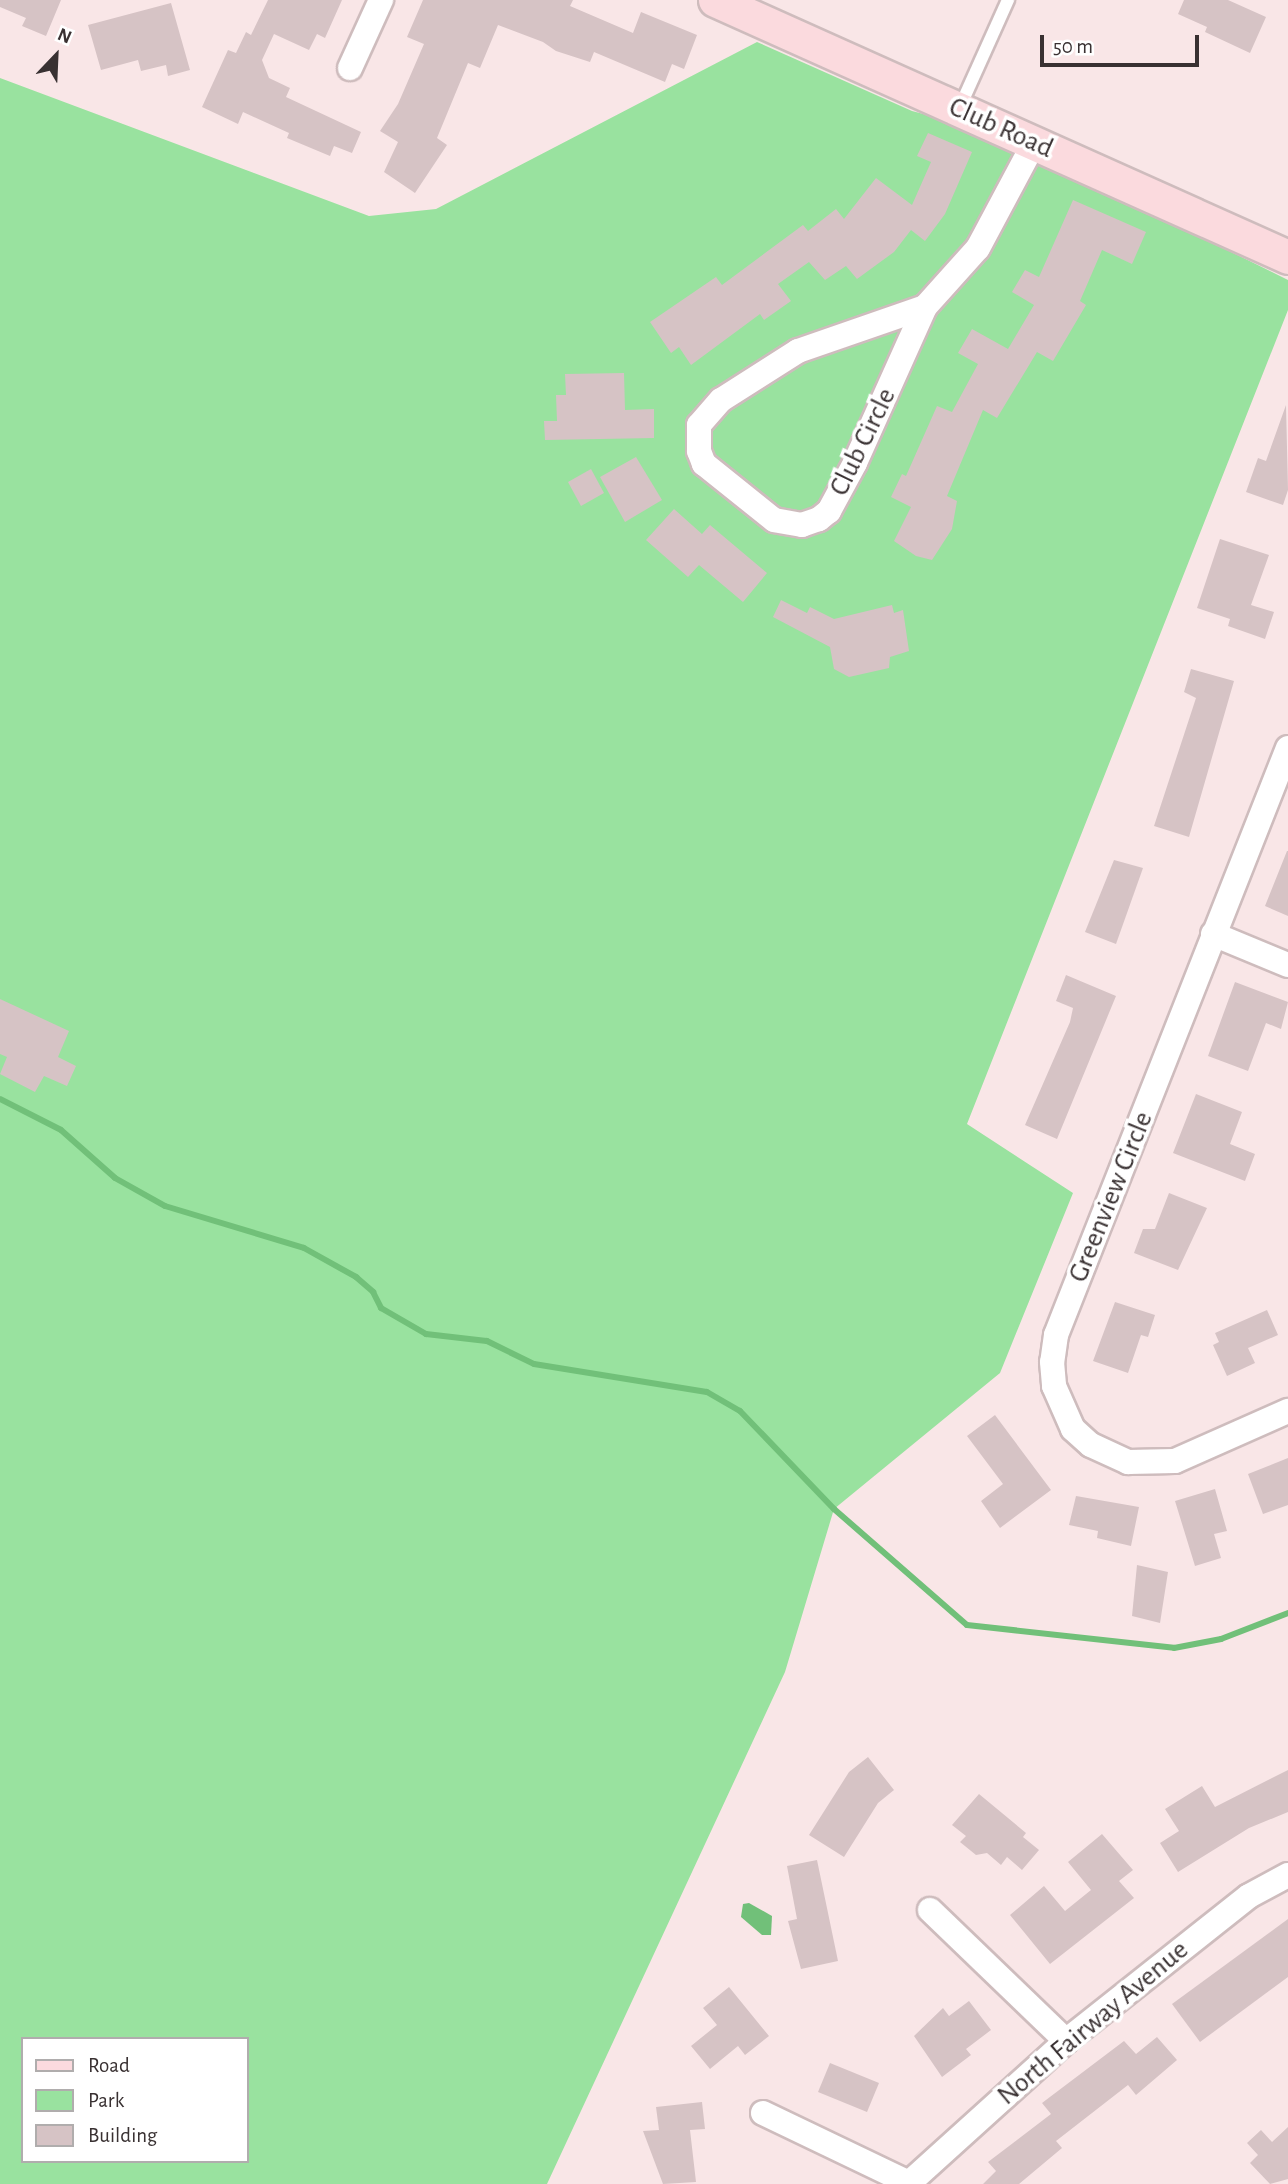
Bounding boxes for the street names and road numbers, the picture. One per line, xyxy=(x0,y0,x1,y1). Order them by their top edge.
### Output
street label: Club Road xyxy=(944,90,1058,166)
street label: Club Circle xyxy=(823,383,903,501)
street label: Greenview Circle xyxy=(1062,1107,1160,1287)
street label: North Fairway Avenue xyxy=(991,1933,1195,2113)

